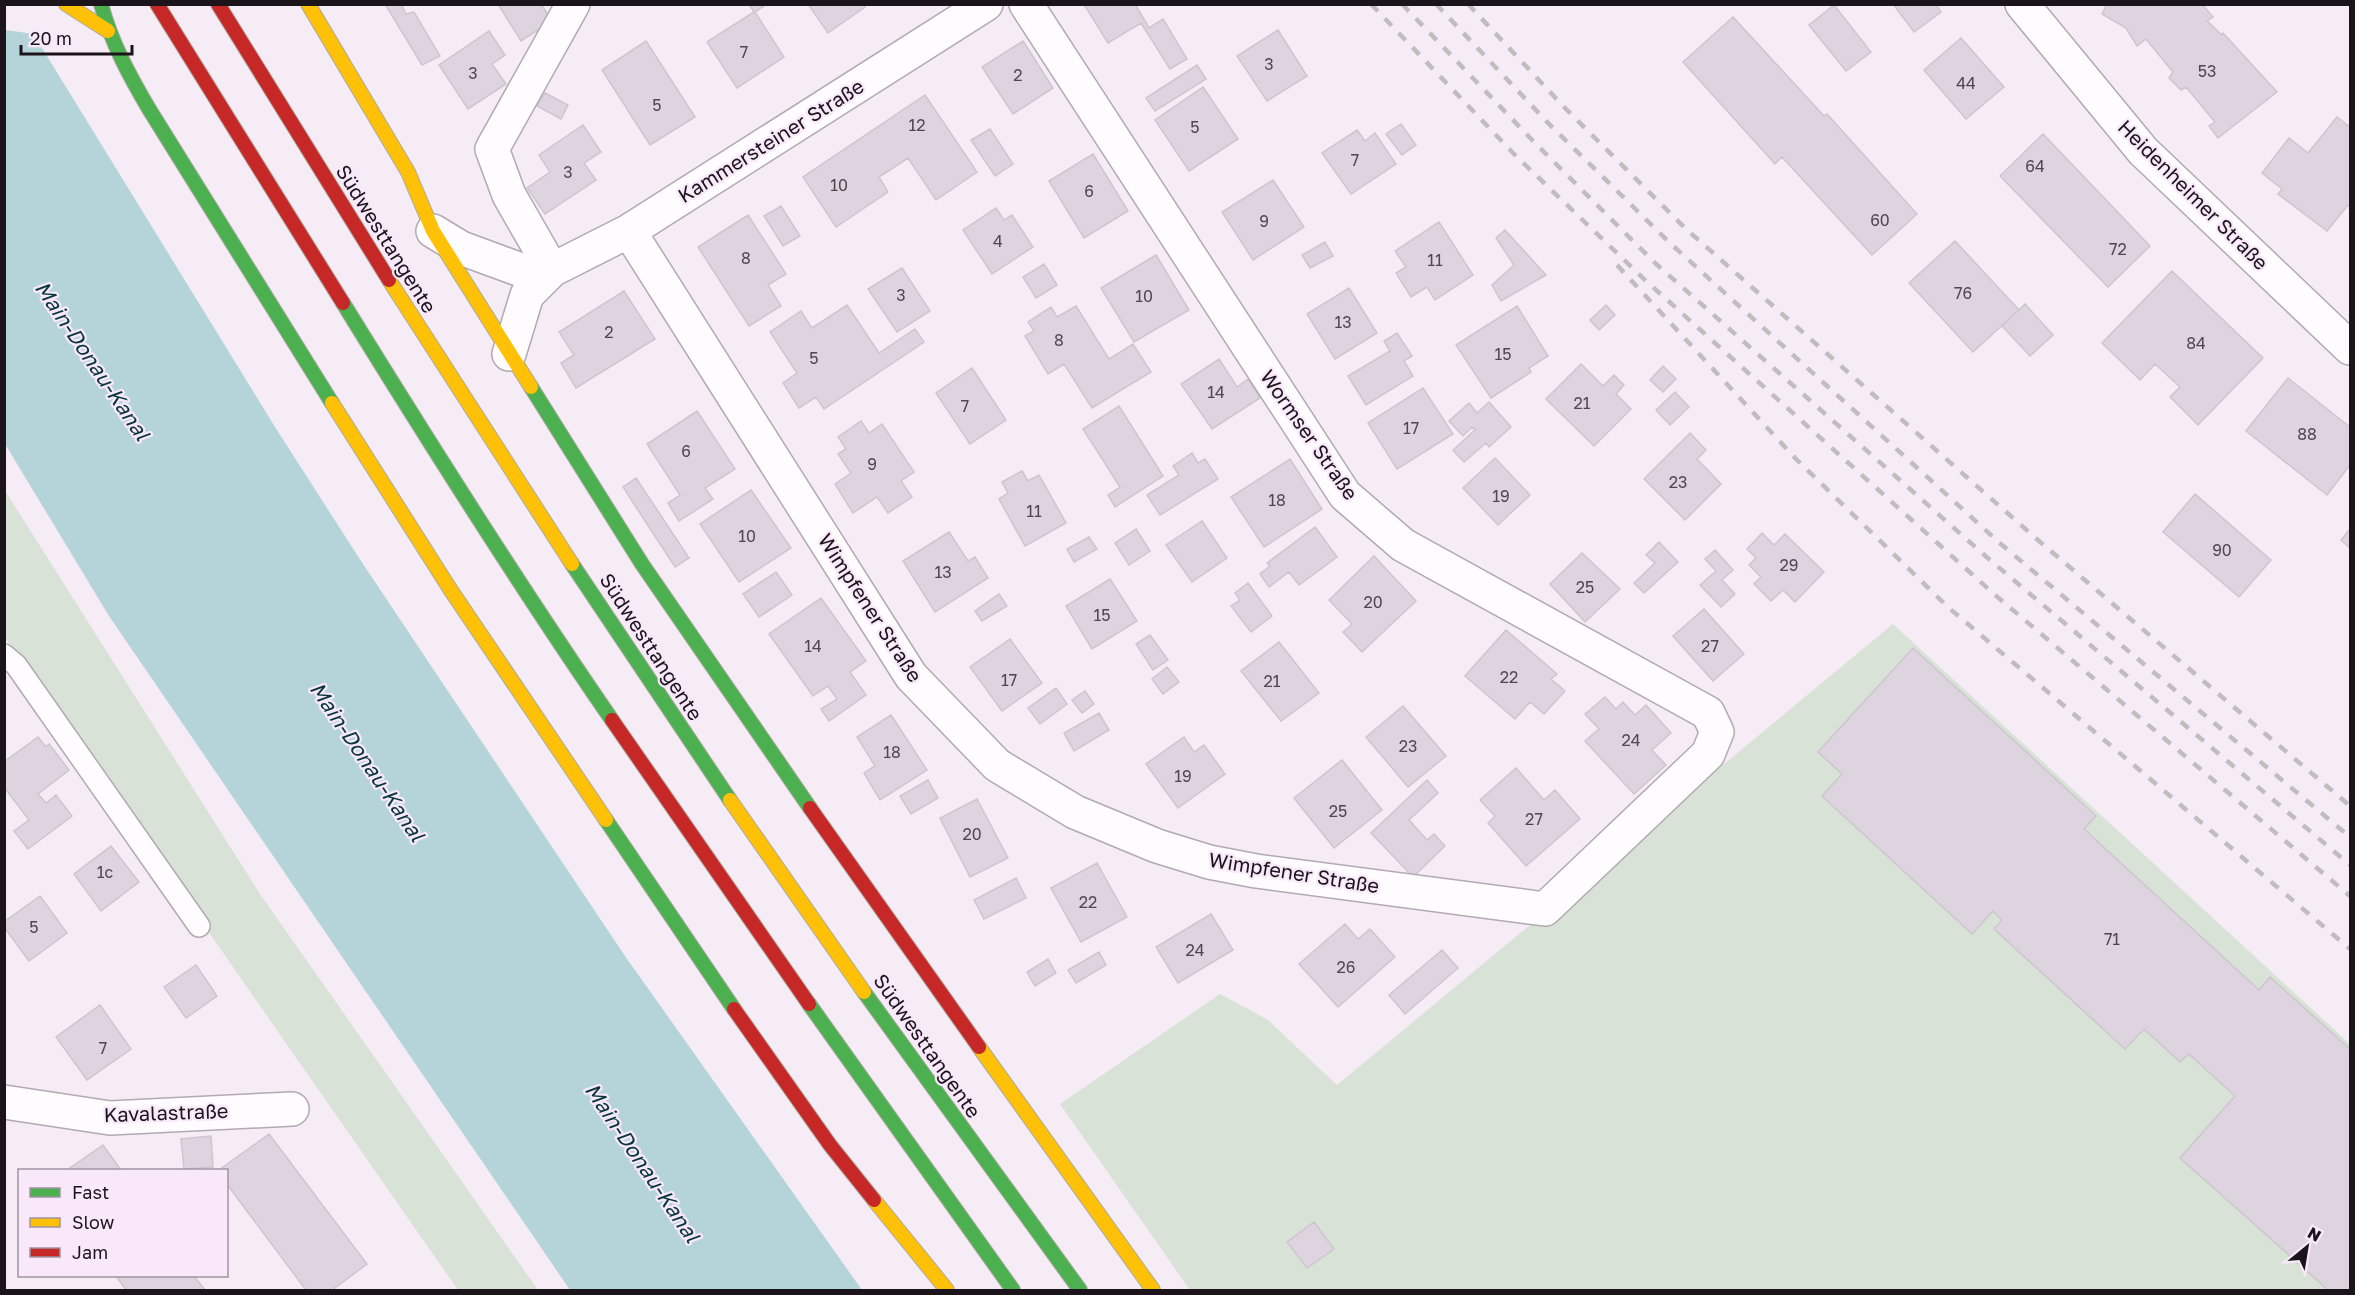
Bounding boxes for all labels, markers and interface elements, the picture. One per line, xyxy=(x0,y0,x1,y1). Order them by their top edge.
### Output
scale bar xyxy=(21,18,132,56)
text: 20 m xyxy=(30,27,72,49)
house number: 7 xyxy=(740,42,748,62)
house number: 3 xyxy=(1264,54,1274,74)
house number: 53 xyxy=(2198,61,2216,81)
house number: 3 xyxy=(468,63,478,83)
house number: 2 xyxy=(1013,65,1023,85)
street label: Kammersteiner Straße xyxy=(673,73,868,207)
house number: 44 xyxy=(1956,73,1976,93)
house number: 5 xyxy=(652,95,662,115)
street label: Heidenheimer Straße xyxy=(2114,114,2274,274)
house number: 12 xyxy=(908,115,926,135)
house number: 5 xyxy=(1190,117,1200,137)
house number: 7 xyxy=(1351,150,1359,170)
house number: 64 xyxy=(2025,156,2045,176)
street label: Südwesttangente xyxy=(332,160,442,317)
house number: 3 xyxy=(563,162,573,182)
house number: 10 xyxy=(830,175,848,195)
house number: 6 xyxy=(1084,181,1094,201)
house number: 60 xyxy=(1870,210,1890,230)
house number: 9 xyxy=(1259,211,1269,231)
house number: 4 xyxy=(993,231,1003,251)
house number: 72 xyxy=(2109,239,2127,259)
house number: 8 xyxy=(741,248,751,268)
house number: 11 xyxy=(1427,250,1443,270)
water label: Main-Donau-Kanal xyxy=(30,276,157,446)
house number: 76 xyxy=(1954,283,1972,303)
house number: 3 xyxy=(896,285,906,305)
house number: 10 xyxy=(1135,286,1153,306)
house number: 13 xyxy=(1334,312,1352,332)
house number: 2 xyxy=(604,322,614,342)
house number: 8 xyxy=(1054,330,1064,350)
house number: 84 xyxy=(2186,333,2206,353)
house number: 15 xyxy=(1494,344,1512,364)
house number: 5 xyxy=(809,348,819,368)
street label: Wormser Straße xyxy=(1256,365,1364,504)
house number: 14 xyxy=(1207,382,1225,402)
house number: 21 xyxy=(1573,393,1591,413)
house number: 7 xyxy=(961,396,969,416)
house number: 17 xyxy=(1403,418,1419,438)
house number: 88 xyxy=(2297,424,2317,444)
house number: 6 xyxy=(681,441,691,461)
house number: 9 xyxy=(867,454,877,474)
house number: 23 xyxy=(1669,472,1687,492)
house number: 19 xyxy=(1492,486,1510,506)
house number: 18 xyxy=(1268,490,1286,510)
house number: 11 xyxy=(1026,501,1042,521)
house number: 10 xyxy=(738,526,756,546)
street label: Wimpfener Straße xyxy=(814,529,928,686)
house number: 90 xyxy=(2212,540,2232,560)
house number: 29 xyxy=(1780,555,1798,575)
house number: 13 xyxy=(934,562,952,582)
street label: Südwesttangente xyxy=(595,568,708,724)
house number: 25 xyxy=(1576,577,1594,597)
house number: 20 xyxy=(1363,592,1383,612)
house number: 15 xyxy=(1093,605,1111,625)
house number: 14 xyxy=(804,636,822,656)
house number: 27 xyxy=(1701,636,1719,656)
house number: 22 xyxy=(1500,667,1518,687)
house number: 17 xyxy=(1001,670,1017,690)
house number: 21 xyxy=(1263,671,1281,691)
water label: Main-Donau-Kanal xyxy=(305,677,432,847)
house number: 24 xyxy=(1621,730,1641,750)
house number: 23 xyxy=(1399,736,1417,756)
house number: 18 xyxy=(883,742,901,762)
house number: 19 xyxy=(1174,766,1192,786)
house number: 25 xyxy=(1329,801,1347,821)
house number: 27 xyxy=(1525,809,1543,829)
house number: 20 xyxy=(962,824,982,844)
street label: Wimpfener Straße xyxy=(1207,847,1381,897)
house number: 1c xyxy=(97,862,114,882)
house number: 22 xyxy=(1079,892,1097,912)
house number: 5 xyxy=(29,917,39,937)
house number: 71 xyxy=(2104,929,2120,949)
house number: 24 xyxy=(1185,940,1205,960)
house number: 26 xyxy=(1337,957,1355,977)
street label: Südwesttangente xyxy=(869,969,987,1122)
house number: 7 xyxy=(99,1038,107,1058)
water label: Main-Donau-Kanal xyxy=(580,1078,707,1248)
street label: Kavalastraße xyxy=(103,1098,229,1126)
legend xyxy=(18,1169,228,1277)
text: Fast xyxy=(72,1181,109,1203)
text: Slow xyxy=(72,1211,115,1233)
north arrow xyxy=(2277,1217,2337,1277)
text: N xyxy=(2304,1222,2325,1246)
text: Jam xyxy=(72,1241,108,1263)

